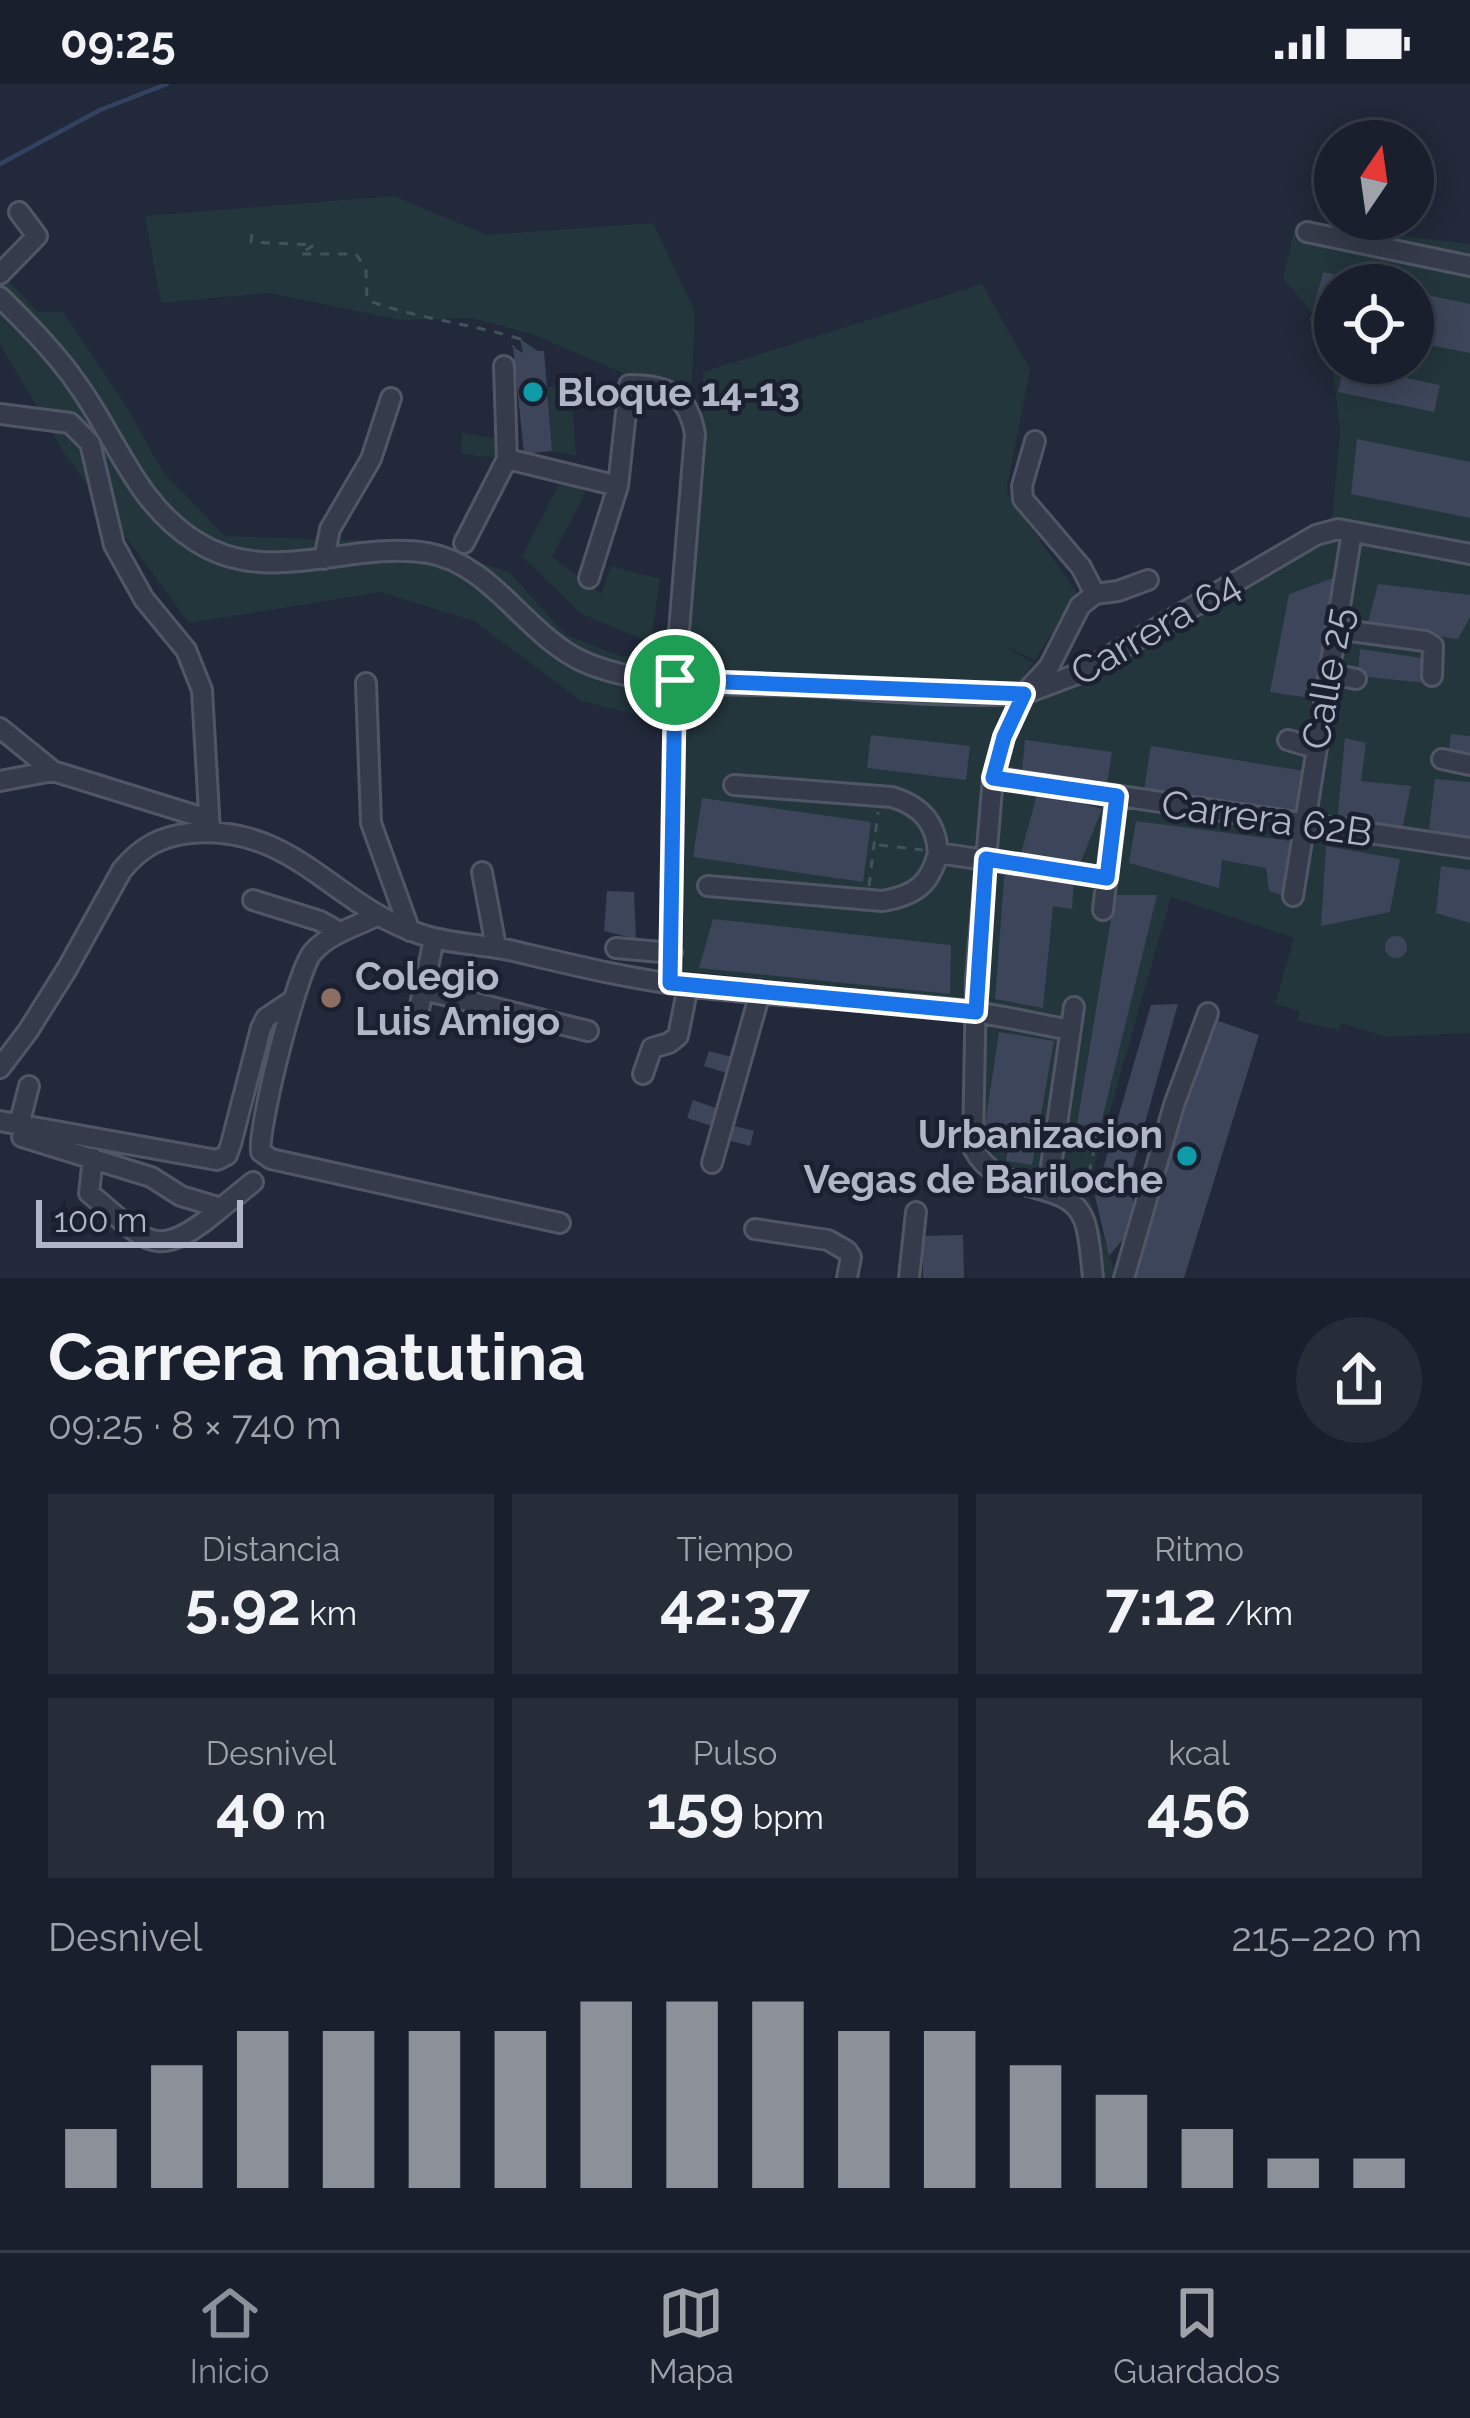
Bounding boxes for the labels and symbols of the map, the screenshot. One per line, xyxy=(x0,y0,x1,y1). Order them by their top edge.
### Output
north arrow xyxy=(1314,120,1434,240)
place label: Bloque 14-13 xyxy=(557,369,800,415)
marker: Bloque 14-13 xyxy=(520,379,546,405)
street label: Carrera 64 xyxy=(1062,561,1248,695)
street label: Calle 25 xyxy=(1292,603,1362,753)
pin xyxy=(624,629,726,731)
street label: Carrera 62B xyxy=(1159,780,1375,856)
place label: Colegio Luis Amigo xyxy=(355,953,560,1044)
marker: Colegio Luis Amigo xyxy=(318,985,344,1011)
place label: Urbanizacion Vegas de Bariloche xyxy=(803,1111,1163,1202)
marker: Urbanizacion Vegas de Bariloche xyxy=(1174,1143,1200,1169)
scale bar xyxy=(36,1194,243,1247)

